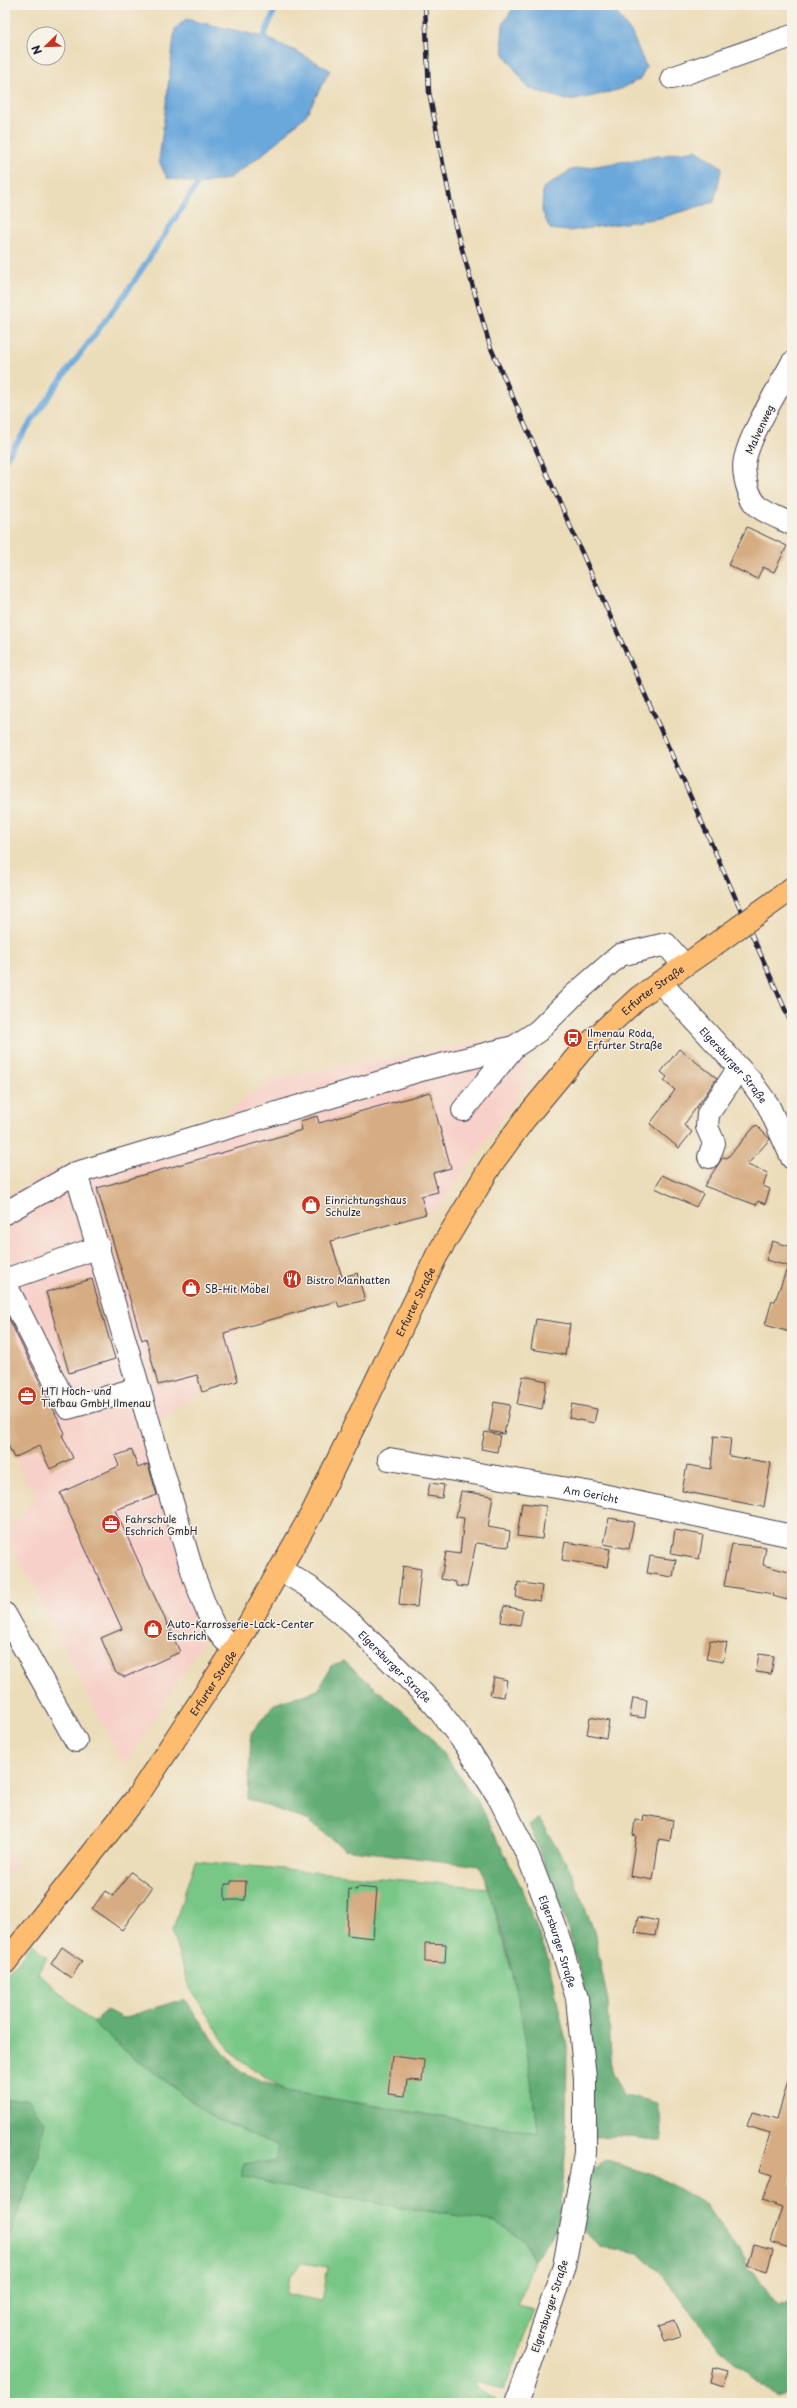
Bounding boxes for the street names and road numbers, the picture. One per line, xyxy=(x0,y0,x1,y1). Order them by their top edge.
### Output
street label: Malvenweg xyxy=(741,402,777,456)
street label: Erfurter Straße xyxy=(617,961,687,1018)
street label: Elgersburger Straße xyxy=(697,1023,771,1106)
street label: Erfurter Straße xyxy=(391,1264,438,1339)
street label: Am Gericht xyxy=(563,1481,620,1506)
street label: Elgersburger Straße xyxy=(356,1627,435,1705)
street label: Erfurter Straße xyxy=(185,1647,239,1718)
street label: Elgersburger Straße xyxy=(536,1893,581,1989)
street label: Elgersburger Straße xyxy=(527,2258,571,2354)

